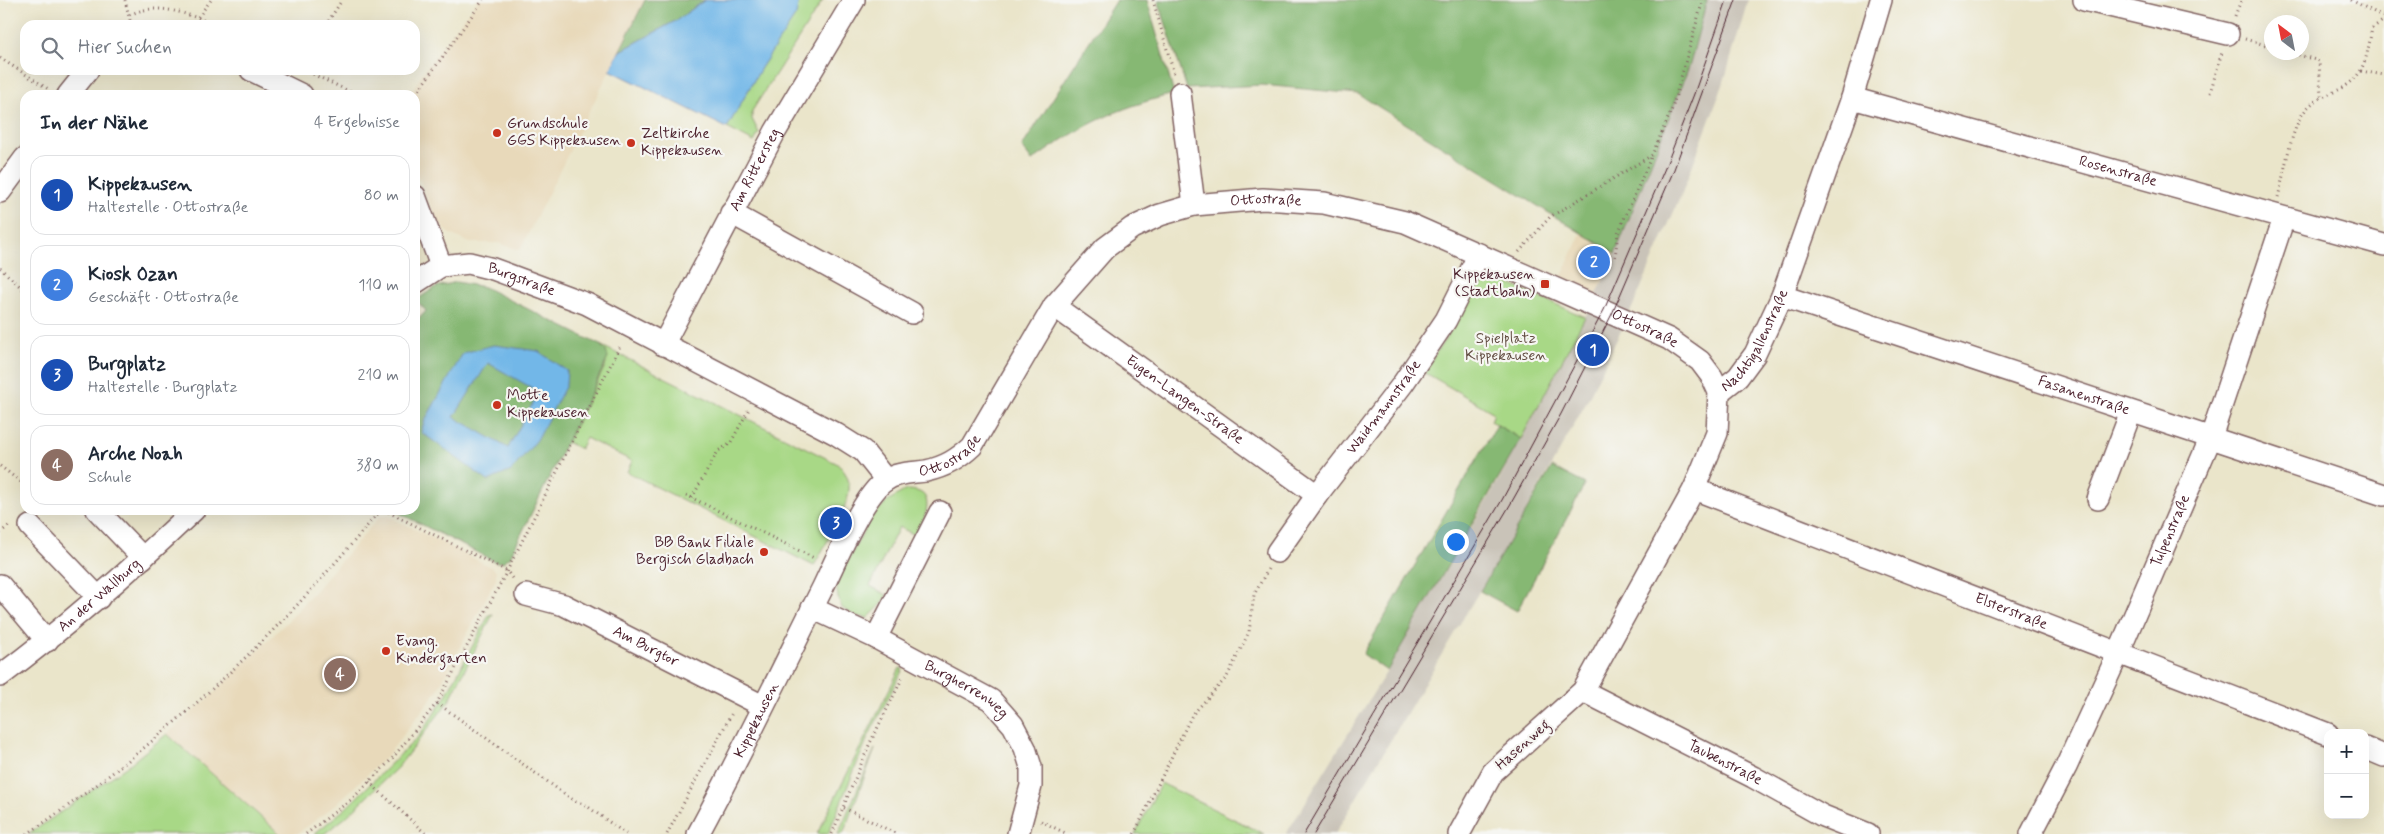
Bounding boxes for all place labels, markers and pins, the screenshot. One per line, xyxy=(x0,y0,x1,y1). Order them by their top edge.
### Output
place label: Grundschule GGS Kippekausen xyxy=(507,114,622,151)
place label: Zeltkirche Kippekausen xyxy=(641,124,723,161)
marker: Grundschule GGS Kippekausen xyxy=(491,127,503,139)
marker: Zeltkirche Kippekausen xyxy=(625,137,637,149)
pin: 2 xyxy=(1578,243,1610,281)
place label: Kippekausen (Stadtbahn) xyxy=(1453,265,1536,302)
marker: Kippekausen (Stadtbahn) xyxy=(1539,278,1551,290)
pin: 1 xyxy=(1577,331,1609,369)
place label: Motte Kippekausen xyxy=(507,386,589,423)
marker: Motte Kippekausen xyxy=(491,399,503,411)
pin: 3 xyxy=(820,504,852,542)
place label: BB Bank Filiale Bergisch Gladbach xyxy=(636,533,754,571)
marker: BB Bank Filiale Bergisch Gladbach xyxy=(758,546,770,558)
place label: Evang. Kindergarten xyxy=(396,632,487,670)
marker: Evang. Kindergarten xyxy=(380,645,392,657)
pin: 4 xyxy=(324,655,356,693)

